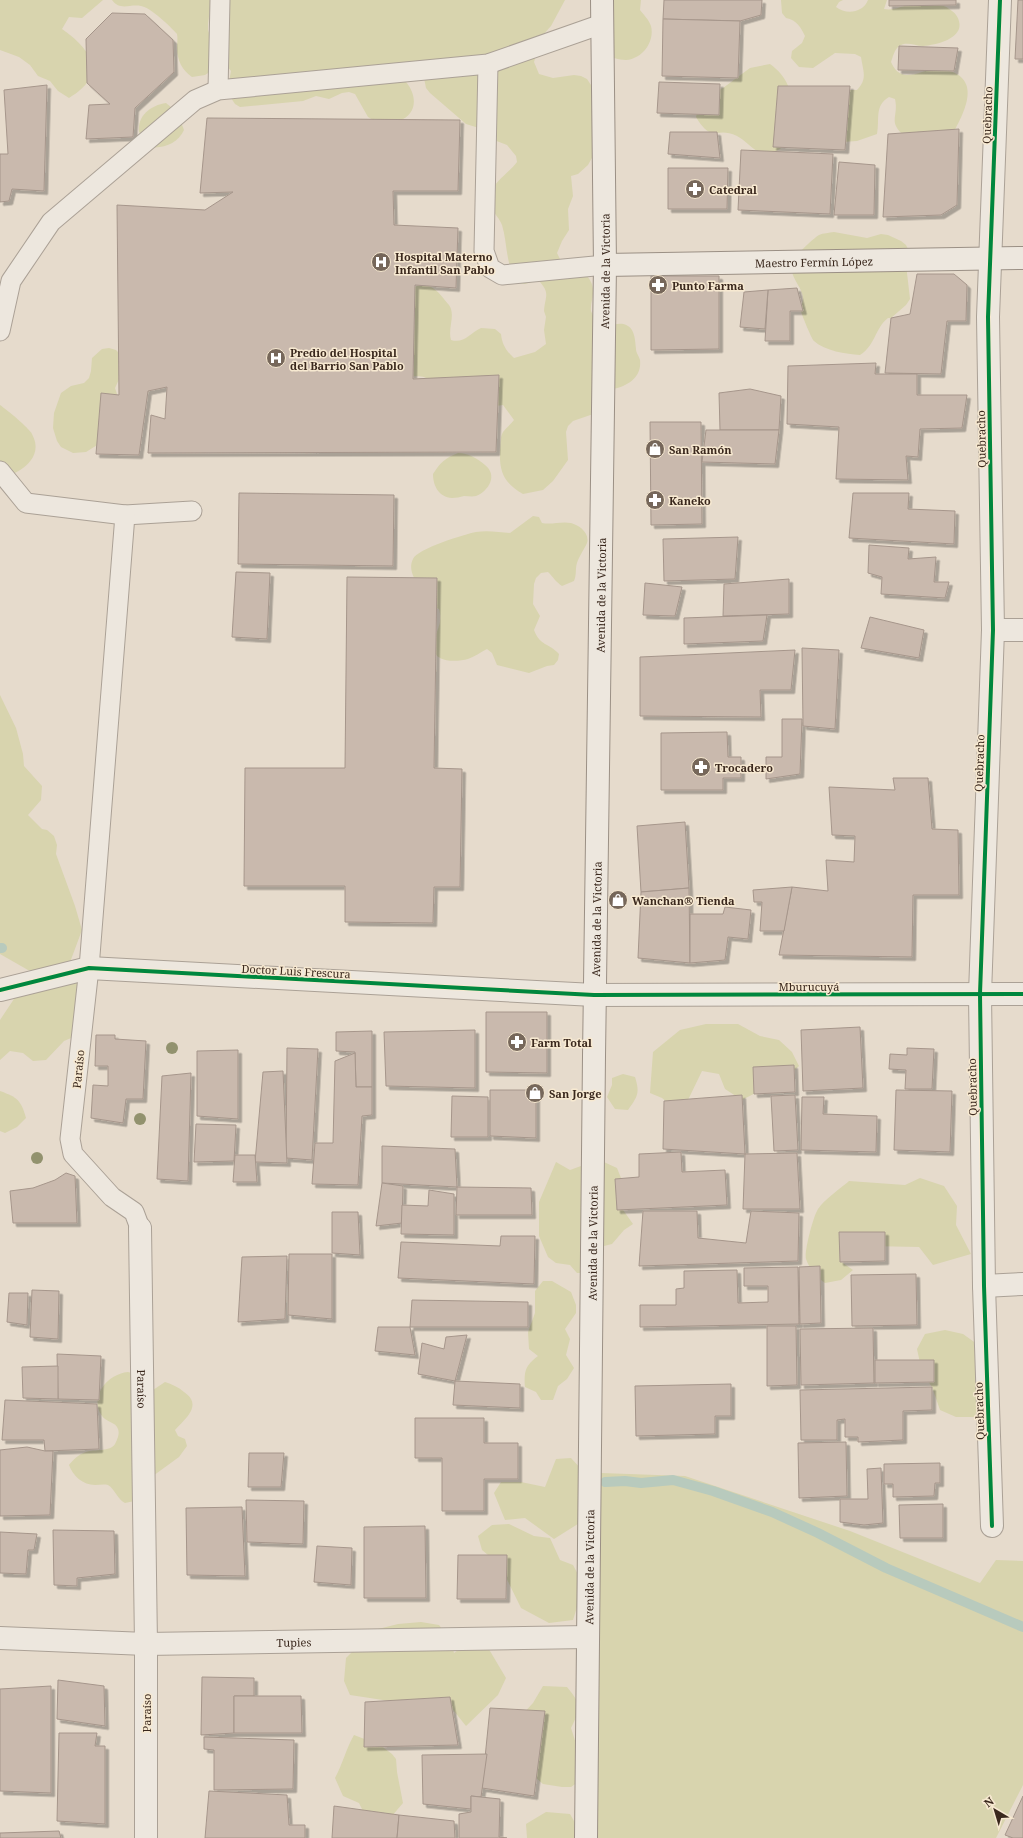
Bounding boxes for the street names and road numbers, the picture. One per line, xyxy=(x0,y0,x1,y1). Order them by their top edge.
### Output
street label: Quebracho xyxy=(978,86,996,144)
street label: Avenida de la Victoria xyxy=(597,213,613,329)
street label: Maestro Fermín López xyxy=(755,253,873,270)
street label: Quebracho xyxy=(973,410,989,468)
street label: Avenida de la Victoria xyxy=(592,537,609,653)
street label: Quebracho xyxy=(970,734,988,792)
street label: Avenida de la Victoria xyxy=(588,861,604,977)
street label: Doctor Luis Frescura xyxy=(241,961,351,981)
street label: Mburucuyá xyxy=(778,979,840,994)
street label: Paraíso xyxy=(69,1049,87,1089)
street label: Quebracho xyxy=(964,1058,980,1116)
street label: Avenida de la Victoria xyxy=(584,1185,600,1301)
street label: Paraíso xyxy=(135,1369,150,1409)
street label: Quebracho xyxy=(970,1382,988,1440)
street label: Avenida de la Victoria xyxy=(581,1509,597,1625)
street label: Tupies xyxy=(276,1634,311,1649)
street label: Paraíso xyxy=(139,1694,154,1732)

